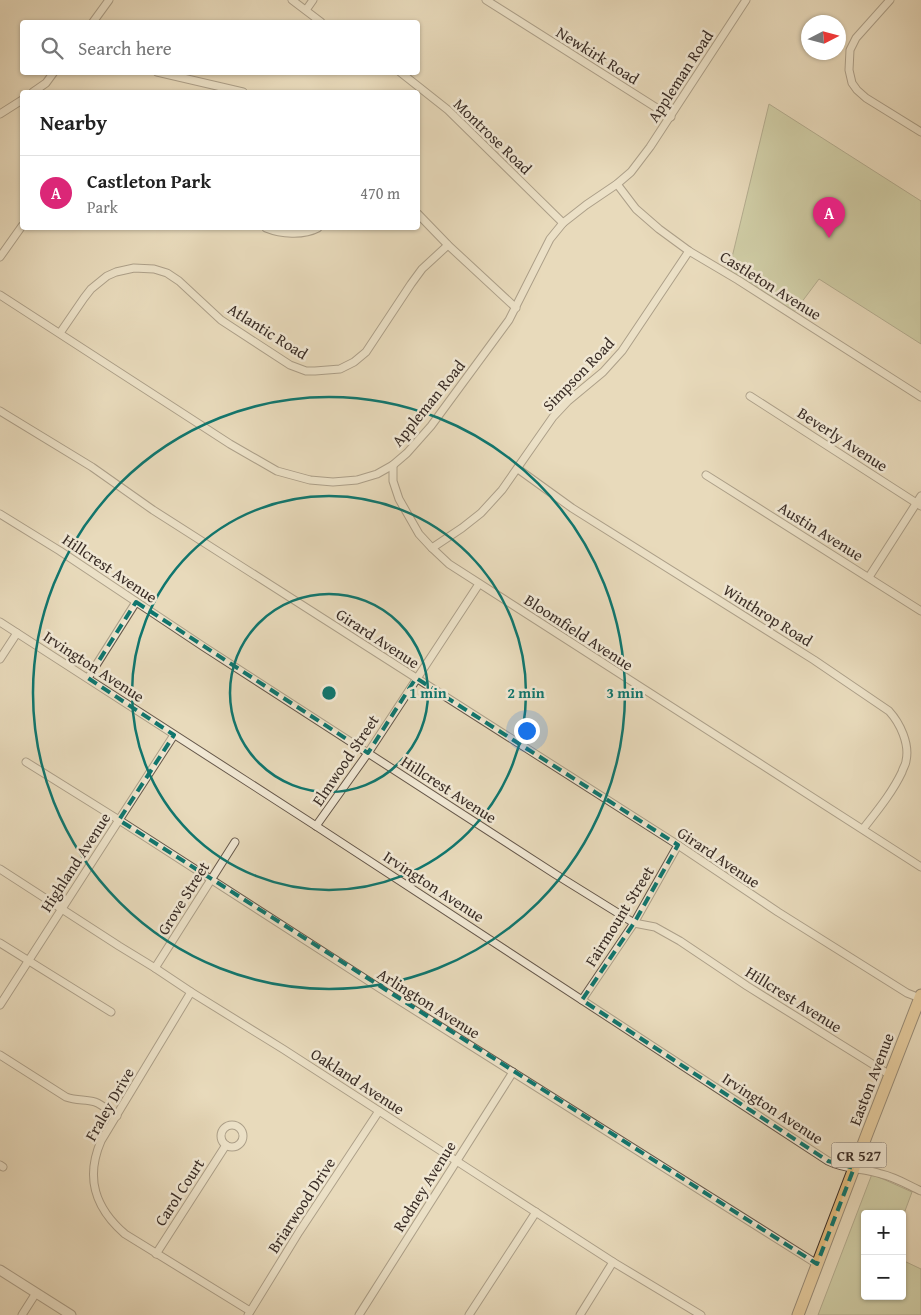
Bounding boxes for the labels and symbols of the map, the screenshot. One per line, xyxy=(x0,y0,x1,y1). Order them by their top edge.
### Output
north arrow xyxy=(801,15,846,60)
street label: Newkirk Road xyxy=(552,20,644,90)
street label: Appleman Road xyxy=(641,25,719,127)
street label: Montrose Road xyxy=(448,92,538,180)
pin: A xyxy=(813,197,845,238)
street label: Castleton Avenue xyxy=(716,244,826,326)
street label: Atlantic Road xyxy=(223,297,313,365)
street label: Simpson Road xyxy=(537,331,620,416)
street label: Appleman Road xyxy=(385,354,471,452)
street label: Beverly Avenue xyxy=(793,401,893,477)
street label: Austin Avenue xyxy=(774,495,868,567)
street label: Hillcrest Avenue xyxy=(58,527,162,609)
street label: Winthrop Road xyxy=(718,578,818,652)
street label: Bloomfield Avenue xyxy=(520,588,638,676)
street label: Girard Avenue xyxy=(331,602,425,674)
street label: Irvington Avenue xyxy=(39,624,149,708)
text: 1 min xyxy=(409,682,447,703)
text: 2 min xyxy=(507,682,545,703)
text: 3 min xyxy=(606,682,644,703)
centre of rings xyxy=(320,684,338,702)
street label: Elmwood Street xyxy=(306,709,385,811)
your location xyxy=(514,718,540,744)
street label: Hillcrest Avenue xyxy=(396,749,502,829)
street label: Highland Avenue xyxy=(34,808,116,916)
street label: Girard Avenue xyxy=(673,820,765,894)
street label: Irvington Avenue xyxy=(379,844,489,928)
street label: Grove Street xyxy=(151,856,215,939)
street label: Fairmount Street xyxy=(579,861,660,971)
street label: Hillcrest Avenue xyxy=(741,960,847,1038)
street label: Arlington Avenue xyxy=(373,962,485,1044)
street label: Easton Avenue xyxy=(842,1029,900,1129)
street label: Oakland Avenue xyxy=(306,1042,410,1120)
street label: Fraley Drive xyxy=(78,1063,140,1145)
street label: Irvington Avenue xyxy=(718,1066,828,1150)
street label: Rodney Avenue xyxy=(387,1136,461,1236)
road number: CR 527 xyxy=(832,1142,886,1168)
street label: Briarwood Drive xyxy=(261,1152,341,1258)
street label: Carol Court xyxy=(148,1153,210,1231)

